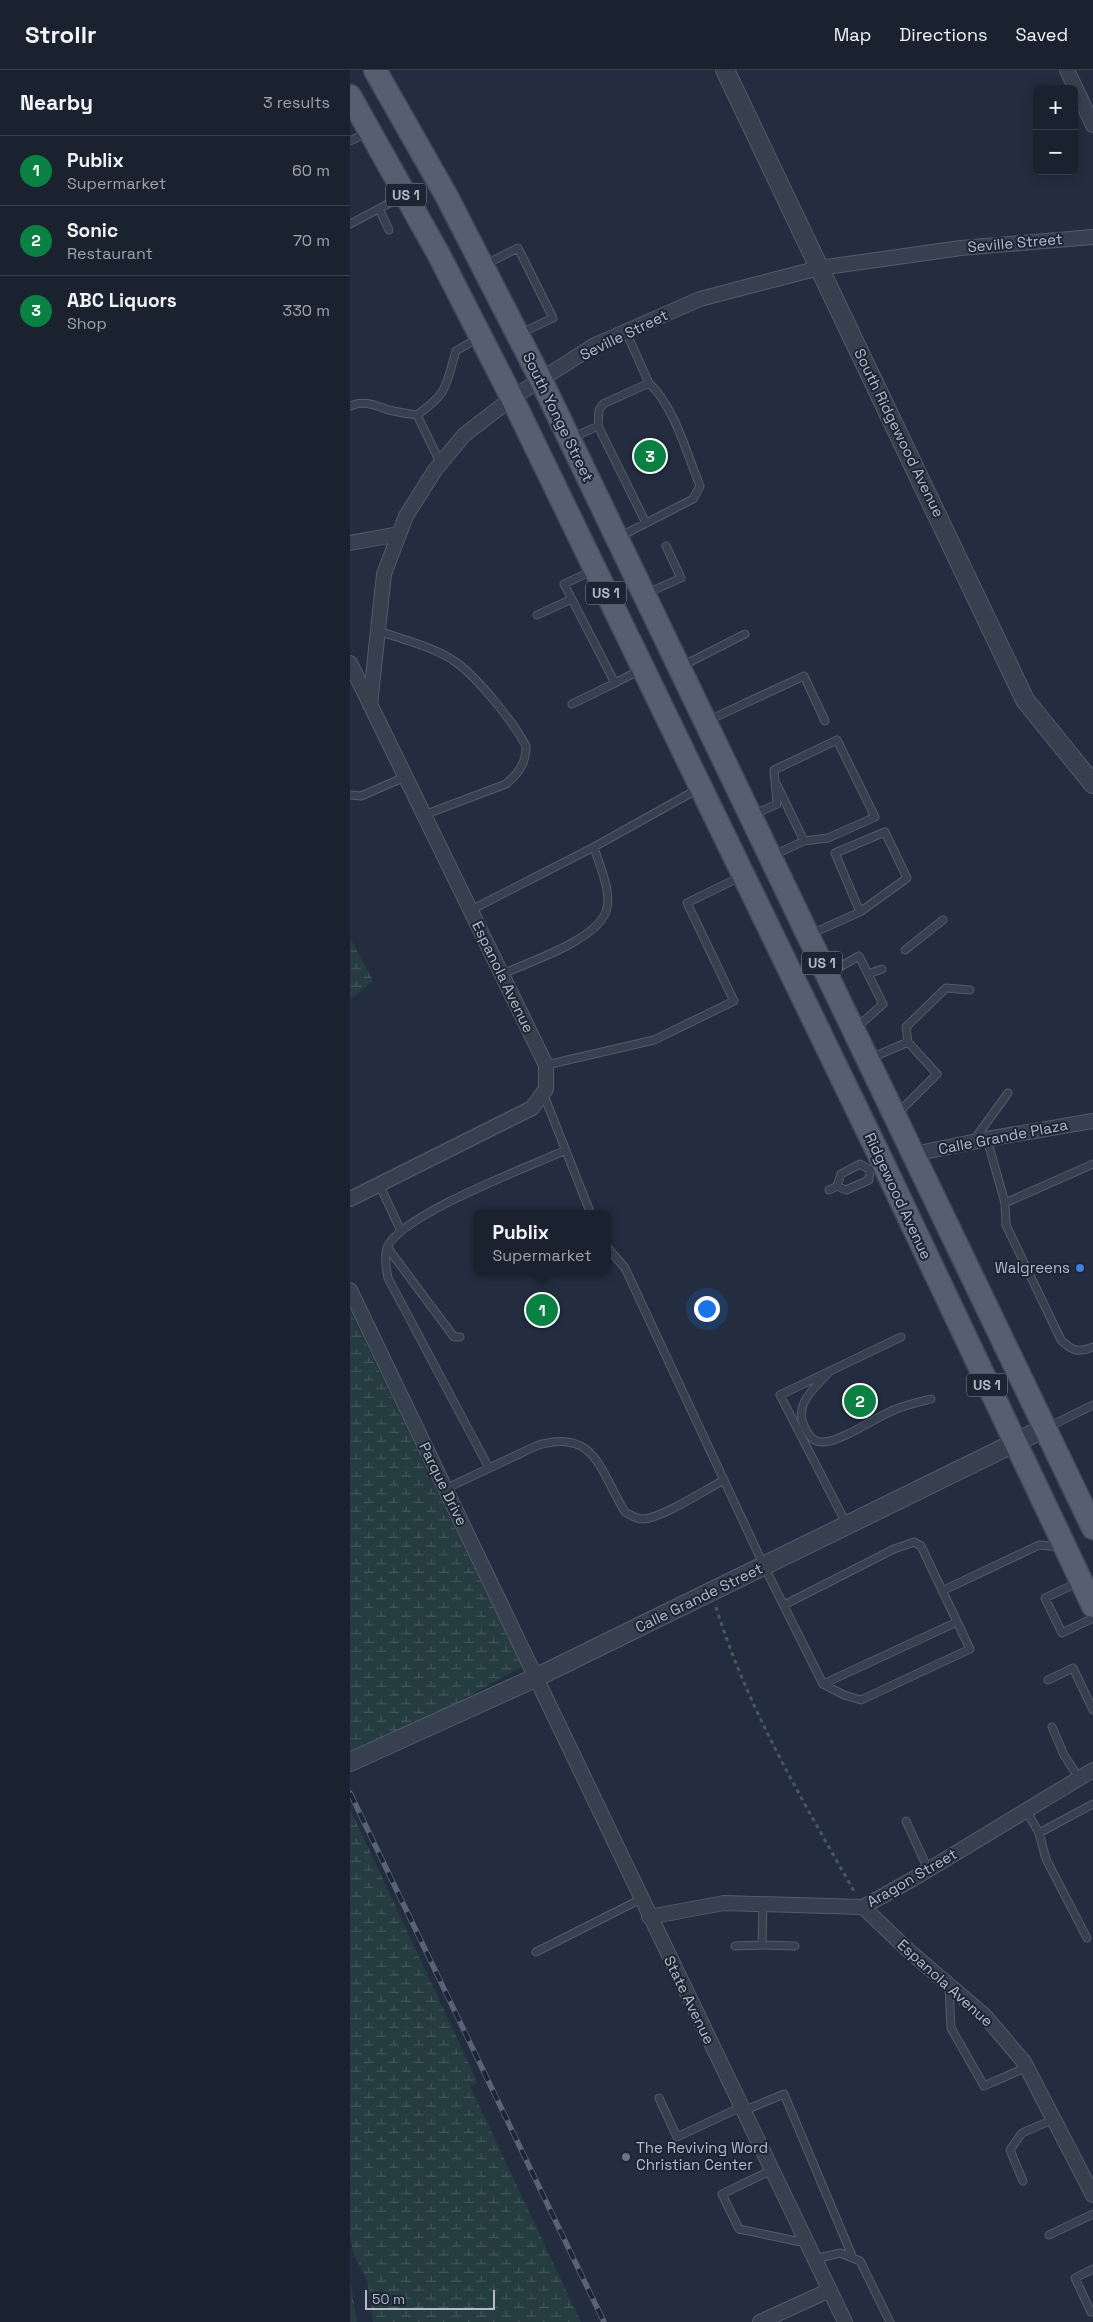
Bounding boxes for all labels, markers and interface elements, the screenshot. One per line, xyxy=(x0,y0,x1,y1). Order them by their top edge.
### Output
text: Strollr xyxy=(25,19,97,50)
text: Map xyxy=(834,23,871,46)
text: Directions xyxy=(899,23,988,46)
text: Saved xyxy=(1016,23,1068,46)
map controls xyxy=(1033,85,1078,175)
button: + xyxy=(1033,85,1078,130)
text: Nearby xyxy=(20,89,93,116)
text: 3 results xyxy=(263,92,330,113)
button: − xyxy=(1033,130,1078,175)
text: Publix xyxy=(67,148,124,173)
text: 1 xyxy=(32,160,40,181)
text: 60 m xyxy=(292,160,330,181)
text: Supermarket xyxy=(67,173,166,194)
road number: US 1 xyxy=(386,184,426,206)
text: Sonic xyxy=(67,218,118,243)
street label: Seville Street xyxy=(967,229,1063,256)
text: 2 xyxy=(31,230,41,251)
text: 70 m xyxy=(293,230,330,251)
text: Restaurant xyxy=(67,243,153,264)
text: ABC Liquors xyxy=(67,288,177,313)
text: 3 xyxy=(31,300,41,321)
text: 330 m xyxy=(283,300,330,321)
street label: Seville Street xyxy=(577,305,671,364)
text: Shop xyxy=(67,313,107,334)
street label: South Ridgewood Avenue xyxy=(850,345,949,520)
street label: South Yonge Street xyxy=(519,349,598,485)
pin: 3 xyxy=(634,437,666,475)
road number: US 1 xyxy=(586,582,626,604)
street label: Espanola Avenue xyxy=(468,918,539,1036)
road number: US 1 xyxy=(802,951,842,974)
street label: Calle Grande Plaza xyxy=(937,1115,1070,1158)
street label: Ridgewood Avenue xyxy=(861,1129,936,1262)
popup xyxy=(473,1210,611,1275)
text: Publix xyxy=(492,1220,549,1245)
text: Supermarket xyxy=(492,1245,592,1266)
place label: Walgreens xyxy=(995,1258,1070,1277)
marker: Walgreens xyxy=(1074,1262,1086,1274)
pin: 1 xyxy=(526,1291,558,1329)
your location xyxy=(694,1296,720,1322)
road number: US 1 xyxy=(967,1374,1007,1396)
pin: 2 xyxy=(844,1382,876,1420)
street label: Parque Drive xyxy=(415,1439,472,1529)
street label: Calle Grande Street xyxy=(632,1558,766,1637)
street label: Aragon Street xyxy=(863,1844,960,1911)
street label: Espanola Avenue xyxy=(894,1935,997,2031)
street label: State Avenue xyxy=(660,1952,719,2047)
place label: The Reviving Word Christian Center xyxy=(636,2138,768,2174)
marker: The Reviving Word Christian Center xyxy=(620,2151,632,2163)
scale bar xyxy=(365,2287,495,2310)
text: 50 m xyxy=(372,2290,405,2308)

